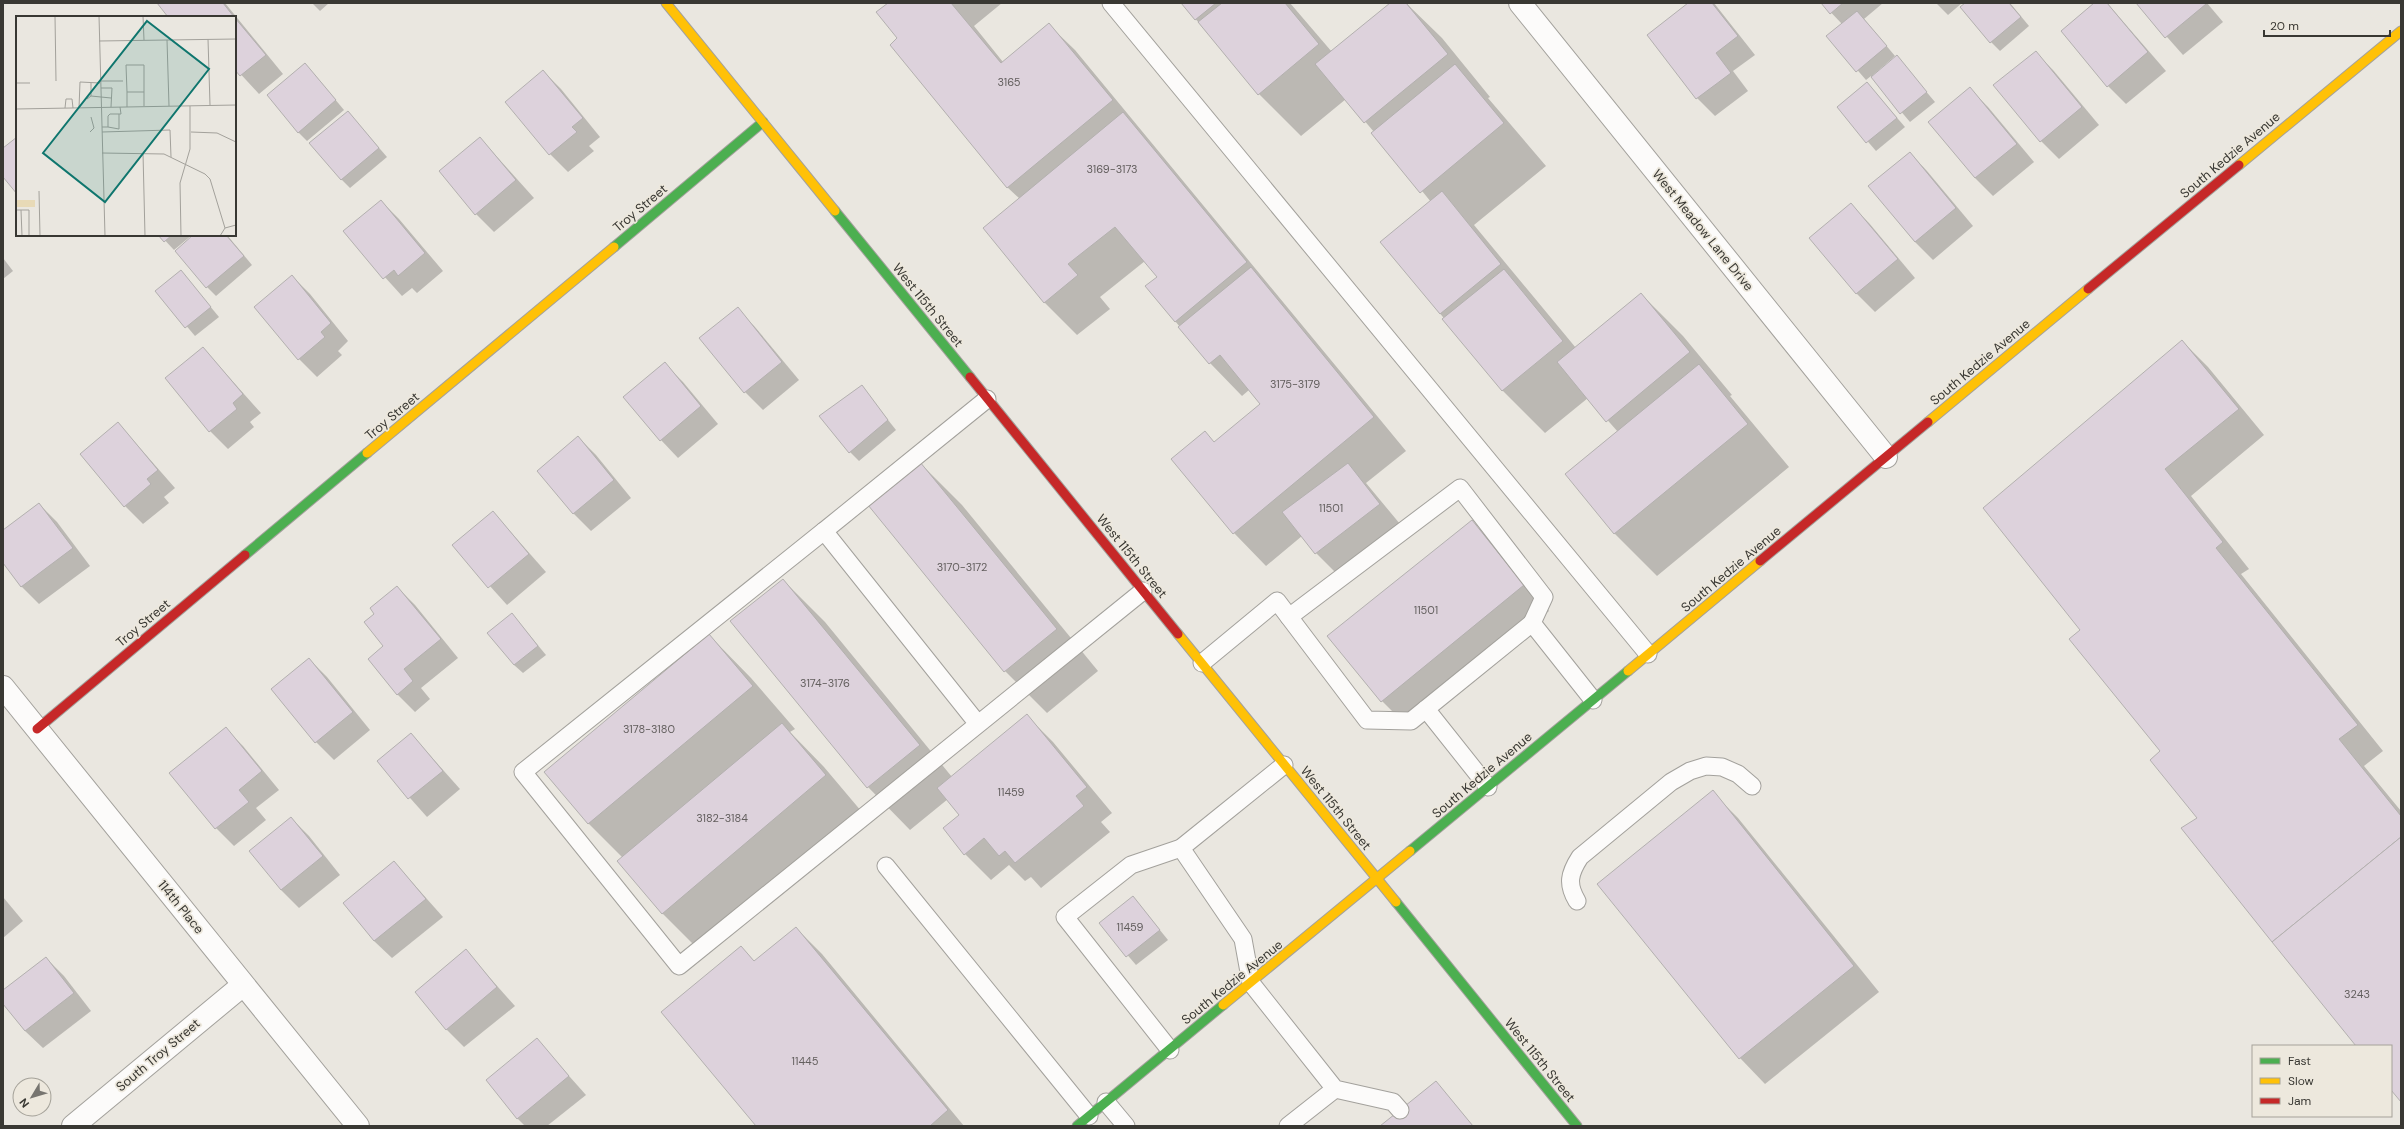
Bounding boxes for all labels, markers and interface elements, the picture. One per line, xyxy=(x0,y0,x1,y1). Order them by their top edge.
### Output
scale bar xyxy=(2264,12,2390,38)
inset map xyxy=(16,16,236,236)
text: 20 m xyxy=(2270,18,2299,34)
house number: 3165 xyxy=(997,75,1021,89)
street label: South Kedzie Avenue xyxy=(2176,108,2284,202)
house number: 3169-3173 xyxy=(1086,162,1138,176)
street label: West Meadow Lane Drive xyxy=(1649,166,1757,294)
street label: Troy Street xyxy=(609,180,671,236)
street label: West 115th Street xyxy=(889,260,967,350)
street label: South Kedzie Avenue xyxy=(1926,315,2034,409)
house number: 3175-3179 xyxy=(1270,377,1320,391)
street label: Troy Street xyxy=(361,388,423,444)
house number: 11501 xyxy=(1319,501,1343,515)
street label: West 115th Street xyxy=(1093,511,1171,601)
street label: South Kedzie Avenue xyxy=(1677,522,1785,616)
house number: 3170-3172 xyxy=(937,560,987,574)
street label: Troy Street xyxy=(112,595,174,651)
house number: 11501 xyxy=(1414,603,1438,617)
house number: 3174-3176 xyxy=(800,676,850,690)
house number: 3178-3180 xyxy=(623,722,675,736)
street label: South Kedzie Avenue xyxy=(1428,728,1536,822)
street label: West 115th Street xyxy=(1297,763,1375,853)
house number: 11459 xyxy=(998,785,1025,799)
house number: 3182-3184 xyxy=(696,811,748,825)
street label: 114th Place xyxy=(154,877,208,937)
house number: 11459 xyxy=(1117,920,1144,934)
street label: South Kedzie Avenue xyxy=(1178,936,1286,1028)
house number: 3243 xyxy=(2344,987,2370,1001)
street label: South Troy Street xyxy=(112,1015,204,1095)
street label: West 115th Street xyxy=(1501,1015,1579,1105)
legend xyxy=(2252,1045,2392,1117)
text: Fast xyxy=(2288,1053,2311,1069)
house number: 11445 xyxy=(792,1054,819,1068)
text: Slow xyxy=(2288,1073,2314,1089)
north arrow xyxy=(12,1077,52,1117)
text: Jam xyxy=(2288,1093,2311,1109)
text: N xyxy=(16,1096,32,1111)

